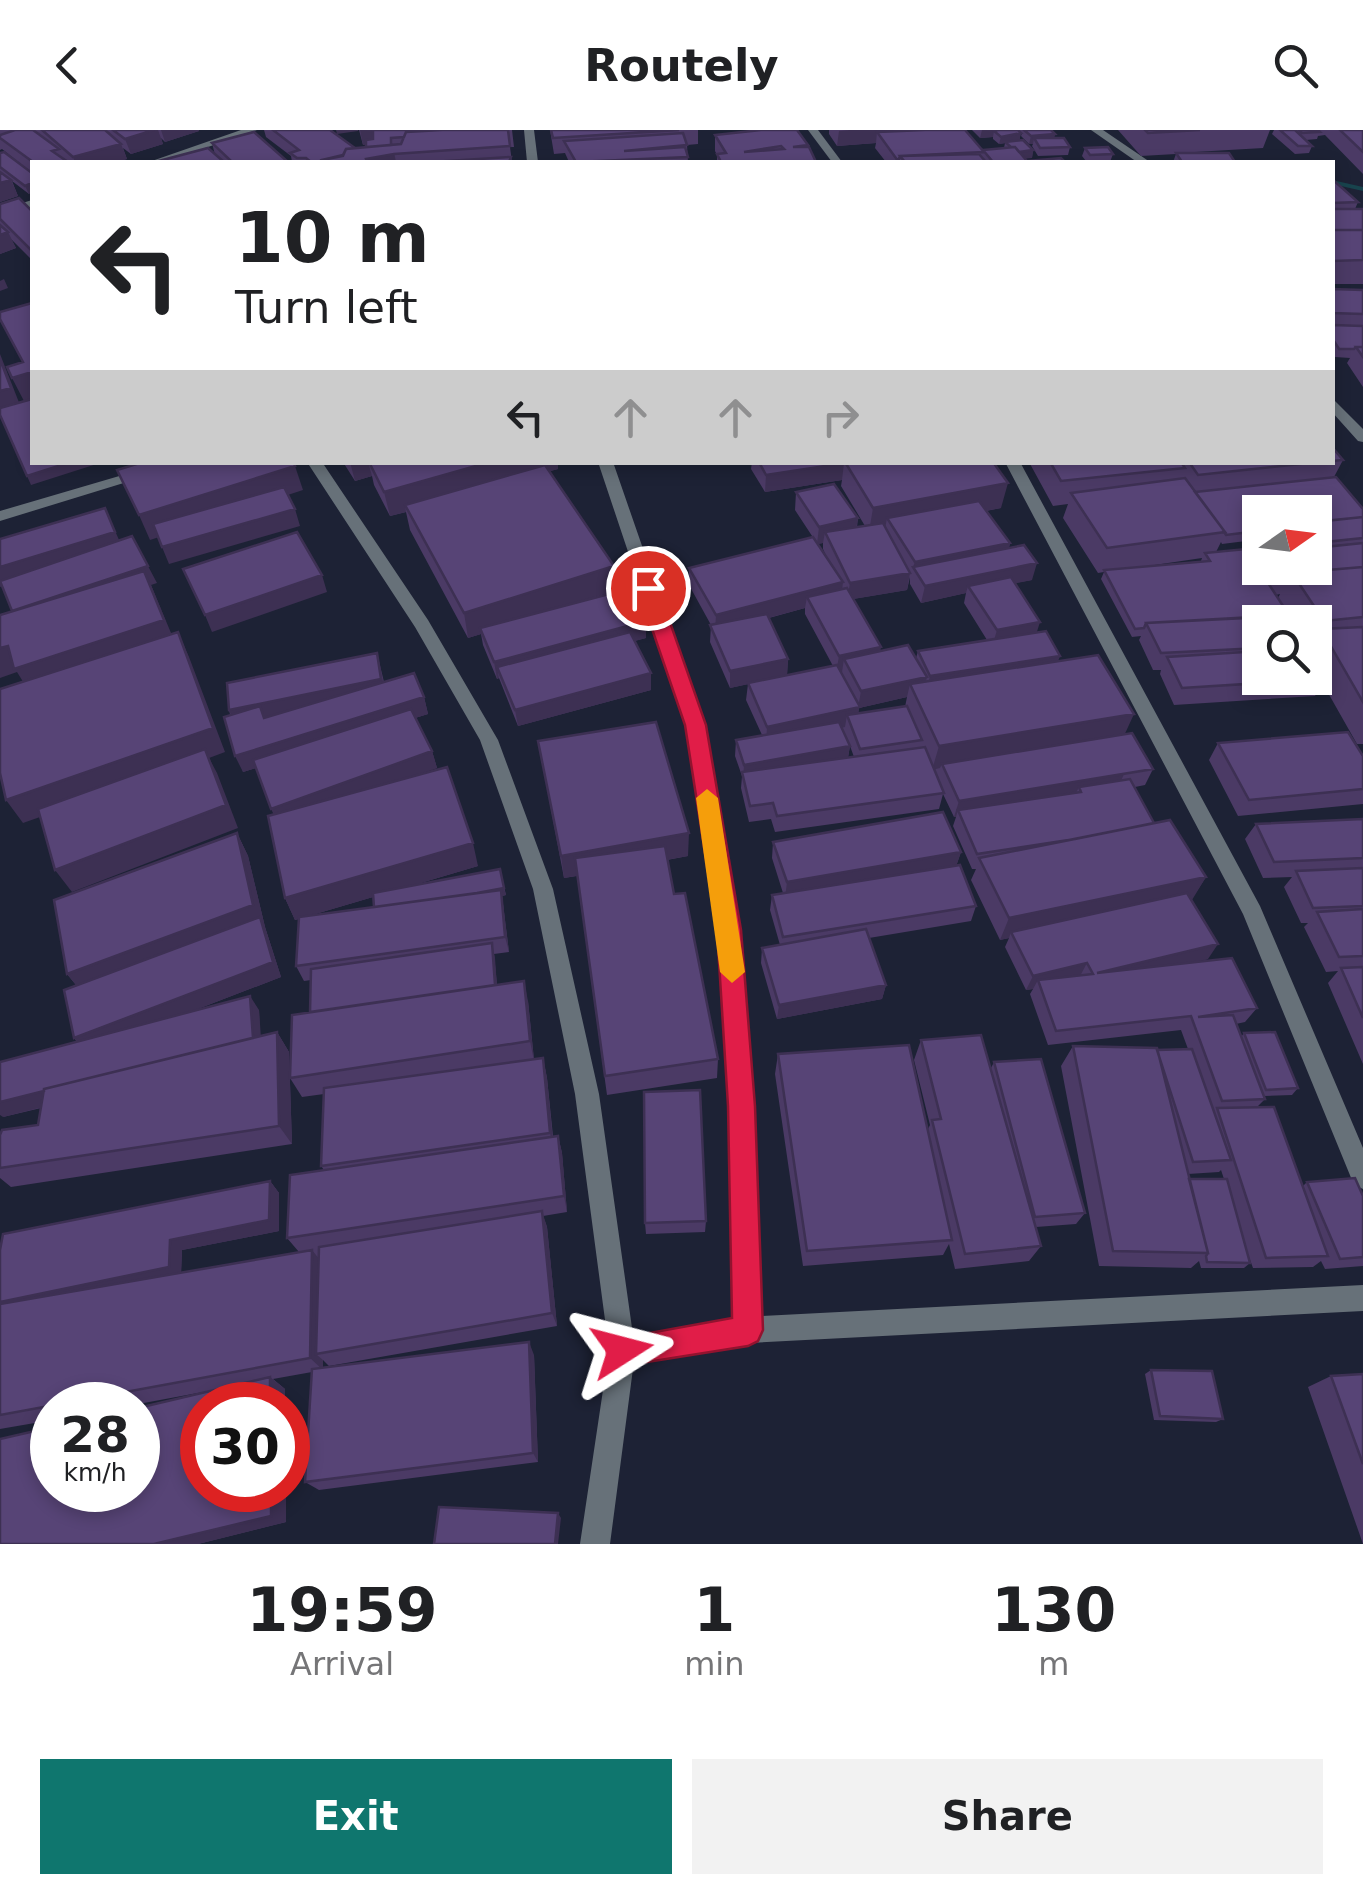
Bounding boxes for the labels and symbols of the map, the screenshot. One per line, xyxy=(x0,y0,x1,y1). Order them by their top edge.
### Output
north arrow xyxy=(1242,495,1332,585)
pin xyxy=(606,546,691,631)
position arrow xyxy=(570,1298,674,1402)
speed limit sign: 30 xyxy=(180,1382,310,1512)

